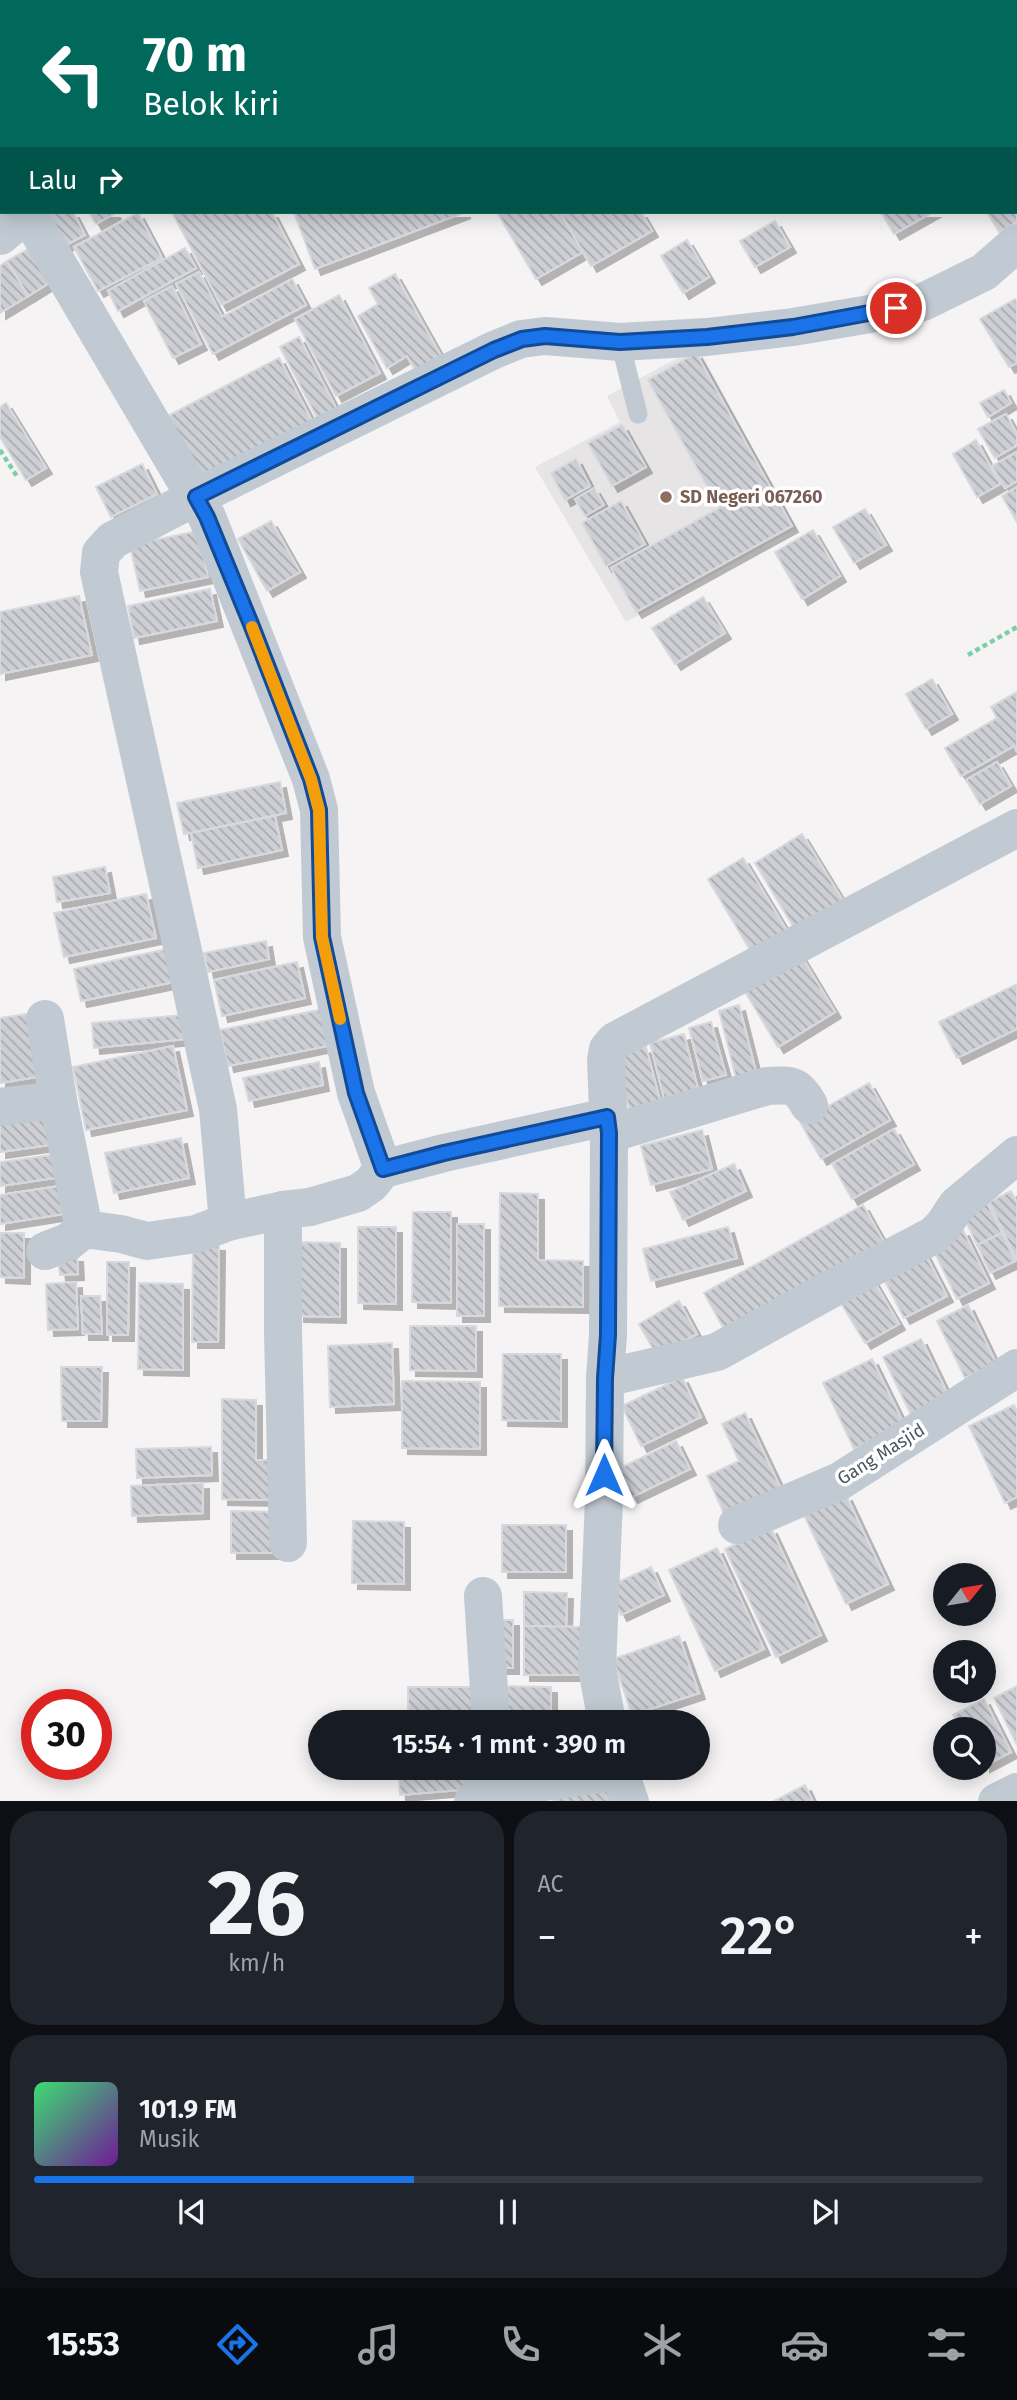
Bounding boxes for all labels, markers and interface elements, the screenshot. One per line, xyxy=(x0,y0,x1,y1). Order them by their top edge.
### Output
text: 70 m xyxy=(143,25,247,84)
icon: left xyxy=(28,28,119,119)
text: Belok kiri xyxy=(143,85,279,123)
icon: right xyxy=(91,161,129,199)
text: Lalu xyxy=(28,165,77,196)
pin xyxy=(866,278,926,338)
icon: arrive xyxy=(877,289,915,327)
place label: SD Negeri 067260 xyxy=(680,486,823,508)
marker: SD Negeri 067260 xyxy=(658,489,674,505)
street label: Gang Masjid xyxy=(833,1419,929,1489)
position arrow xyxy=(567,1438,641,1512)
north arrow xyxy=(933,1563,996,1626)
map controls xyxy=(933,1563,996,1780)
button: sound xyxy=(933,1640,996,1703)
speed limit sign: 30 xyxy=(21,1689,112,1780)
button: search xyxy=(933,1717,996,1780)
text: 15:54 · 1 mnt · 390 m xyxy=(392,1729,626,1760)
text: 26 xyxy=(208,1849,306,1958)
text: AC xyxy=(538,1870,563,1898)
text: 22° xyxy=(720,1905,800,1968)
text: − xyxy=(538,1914,557,1960)
text: + xyxy=(964,1914,983,1960)
text: km/h xyxy=(228,1949,285,1977)
text: 101.9 FM xyxy=(139,2094,237,2125)
text: Musik xyxy=(139,2125,199,2153)
icon: previous xyxy=(173,2193,211,2231)
icon: pause xyxy=(489,2193,527,2231)
icon: next xyxy=(806,2193,844,2231)
icon: directions xyxy=(213,2320,262,2369)
icon: music xyxy=(354,2320,403,2369)
icon: phone xyxy=(496,2320,545,2369)
icon: climate xyxy=(638,2320,687,2369)
icon: car xyxy=(780,2320,829,2369)
icon: filters xyxy=(922,2320,971,2369)
text: 15:53 xyxy=(46,2325,120,2363)

